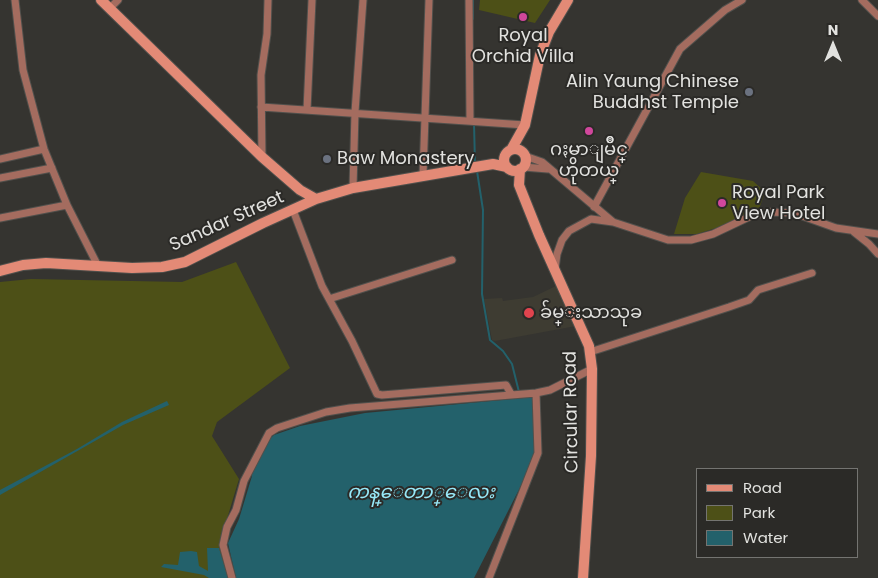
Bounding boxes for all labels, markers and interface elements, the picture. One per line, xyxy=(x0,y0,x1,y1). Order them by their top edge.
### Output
marker: Royal Orchid Villa xyxy=(517,11,529,23)
north arrow xyxy=(808,20,858,70)
text: N xyxy=(828,20,838,40)
place label: Royal Orchid Villa xyxy=(472,25,574,68)
place label: Alin Yaung Chinese Buddhst Temple xyxy=(566,71,739,114)
marker: Alin Yaung Chinese Buddhst Temple xyxy=(743,86,755,98)
marker: ဂႏမာျမိဳင္ ဟိုတယ္ xyxy=(583,125,595,137)
place label: ဂႏမာျမိဳင္ ဟိုတယ္ xyxy=(550,139,628,182)
place label: Baw Monastery xyxy=(337,148,474,170)
marker: Baw Monastery xyxy=(321,153,333,165)
place label: Royal Park View Hotel xyxy=(732,182,825,224)
street label: Sandar Street xyxy=(167,187,287,257)
marker: Royal Park View Hotel xyxy=(716,197,728,209)
place label: ခ်မ္းသာသုခ xyxy=(540,302,642,324)
marker: ခ်မ္းသာသုခ xyxy=(522,306,536,320)
street label: Circular Road xyxy=(560,351,584,473)
legend xyxy=(696,468,858,558)
text: Road xyxy=(743,477,782,498)
water label: ကန္ေတာ္ေလး xyxy=(347,482,495,504)
text: Park xyxy=(743,502,775,523)
text: Water xyxy=(743,527,788,548)

